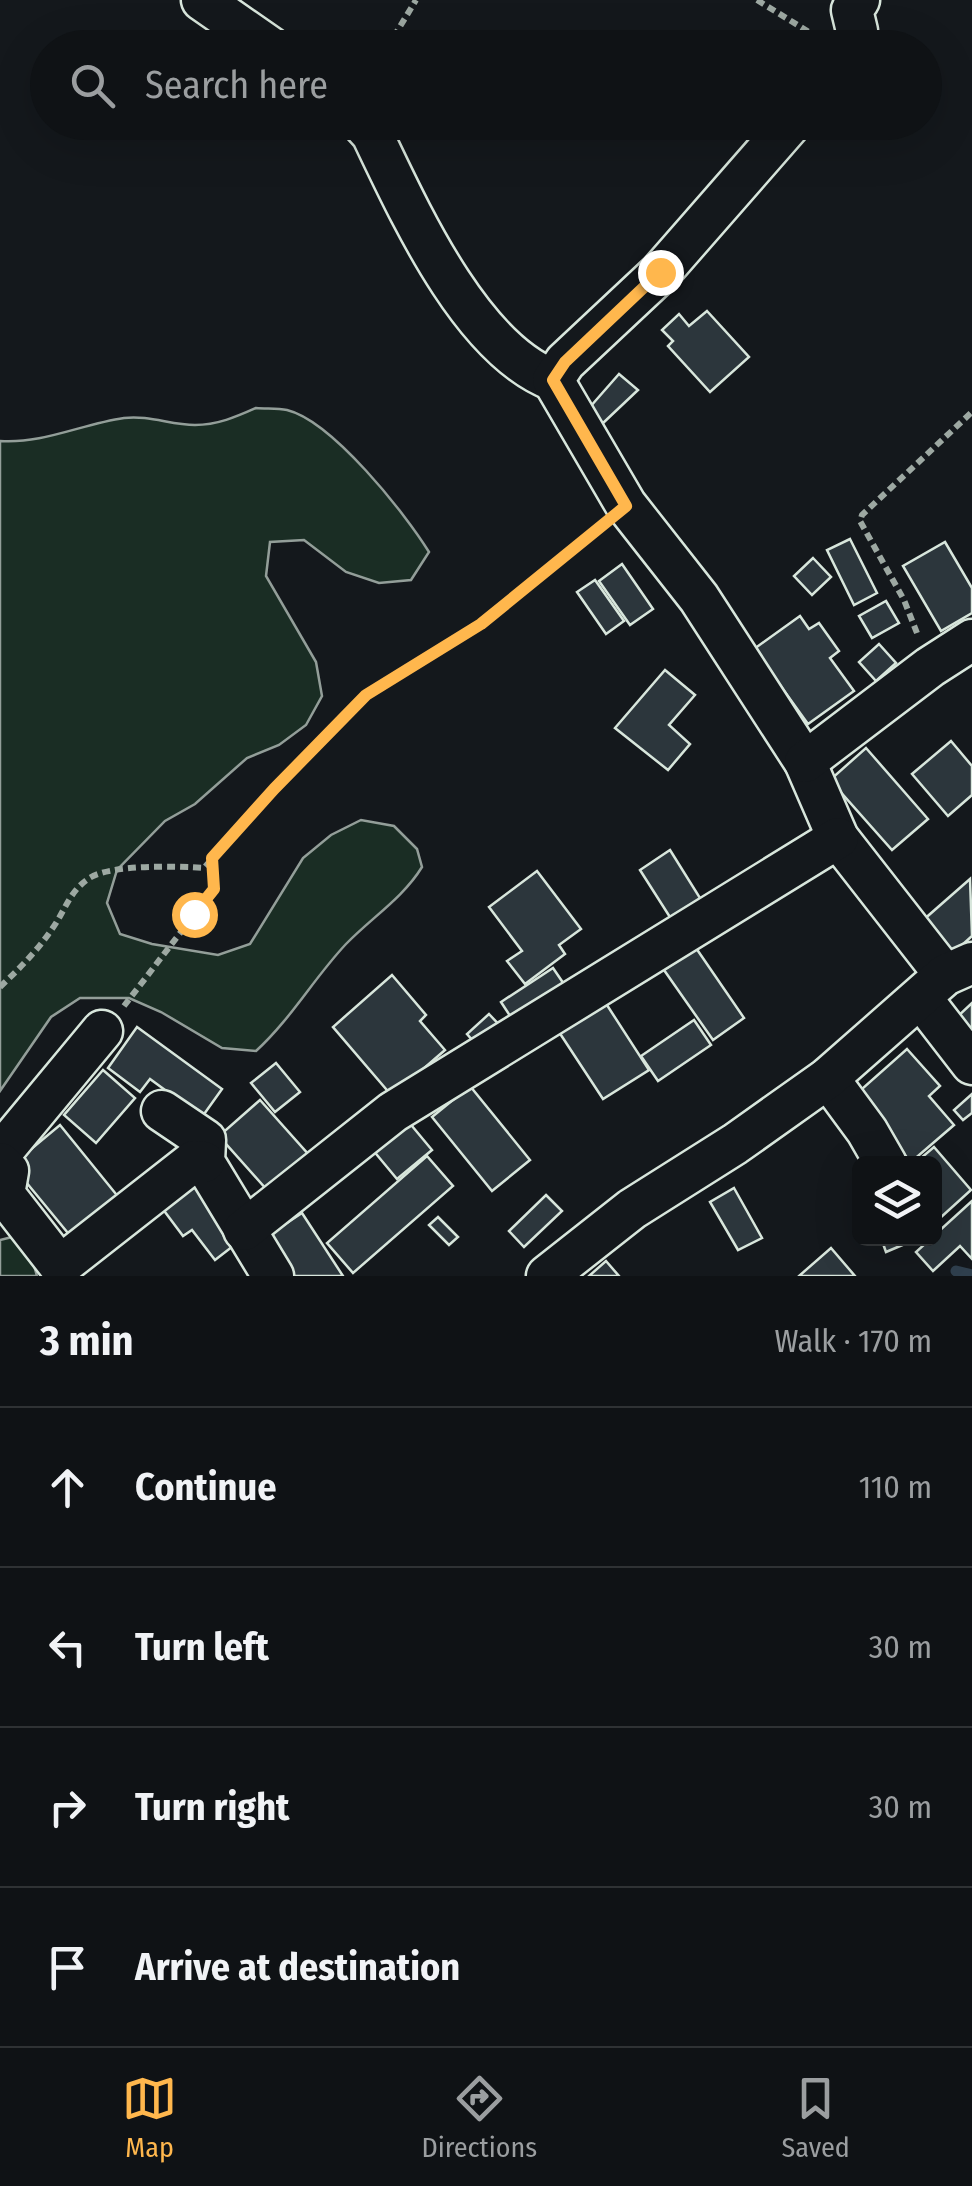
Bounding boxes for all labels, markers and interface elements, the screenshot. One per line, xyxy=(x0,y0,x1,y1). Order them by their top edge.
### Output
search box xyxy=(30,30,942,140)
icon: search xyxy=(65,58,120,113)
text: Search here xyxy=(145,62,328,108)
route end xyxy=(638,250,684,296)
route start xyxy=(172,892,218,938)
map controls xyxy=(852,1156,942,1246)
button: layers xyxy=(852,1156,942,1246)
text: 3 min xyxy=(40,1316,134,1366)
text: Walk · 170 m xyxy=(775,1322,932,1360)
icon: ahead xyxy=(40,1460,95,1515)
text: Continue xyxy=(135,1464,276,1510)
text: 110 m xyxy=(859,1468,932,1506)
icon: left xyxy=(40,1620,95,1675)
text: Turn left xyxy=(135,1624,269,1670)
text: 30 m xyxy=(869,1628,932,1666)
icon: right xyxy=(40,1780,95,1835)
text: Turn right xyxy=(135,1784,289,1830)
text: 30 m xyxy=(869,1788,932,1826)
icon: arrive xyxy=(40,1940,95,1995)
text: Arrive at destination xyxy=(135,1944,460,1990)
tab: Map xyxy=(122,2071,177,2164)
tab: Directions xyxy=(421,2071,537,2164)
tab: Saved xyxy=(781,2071,850,2164)

